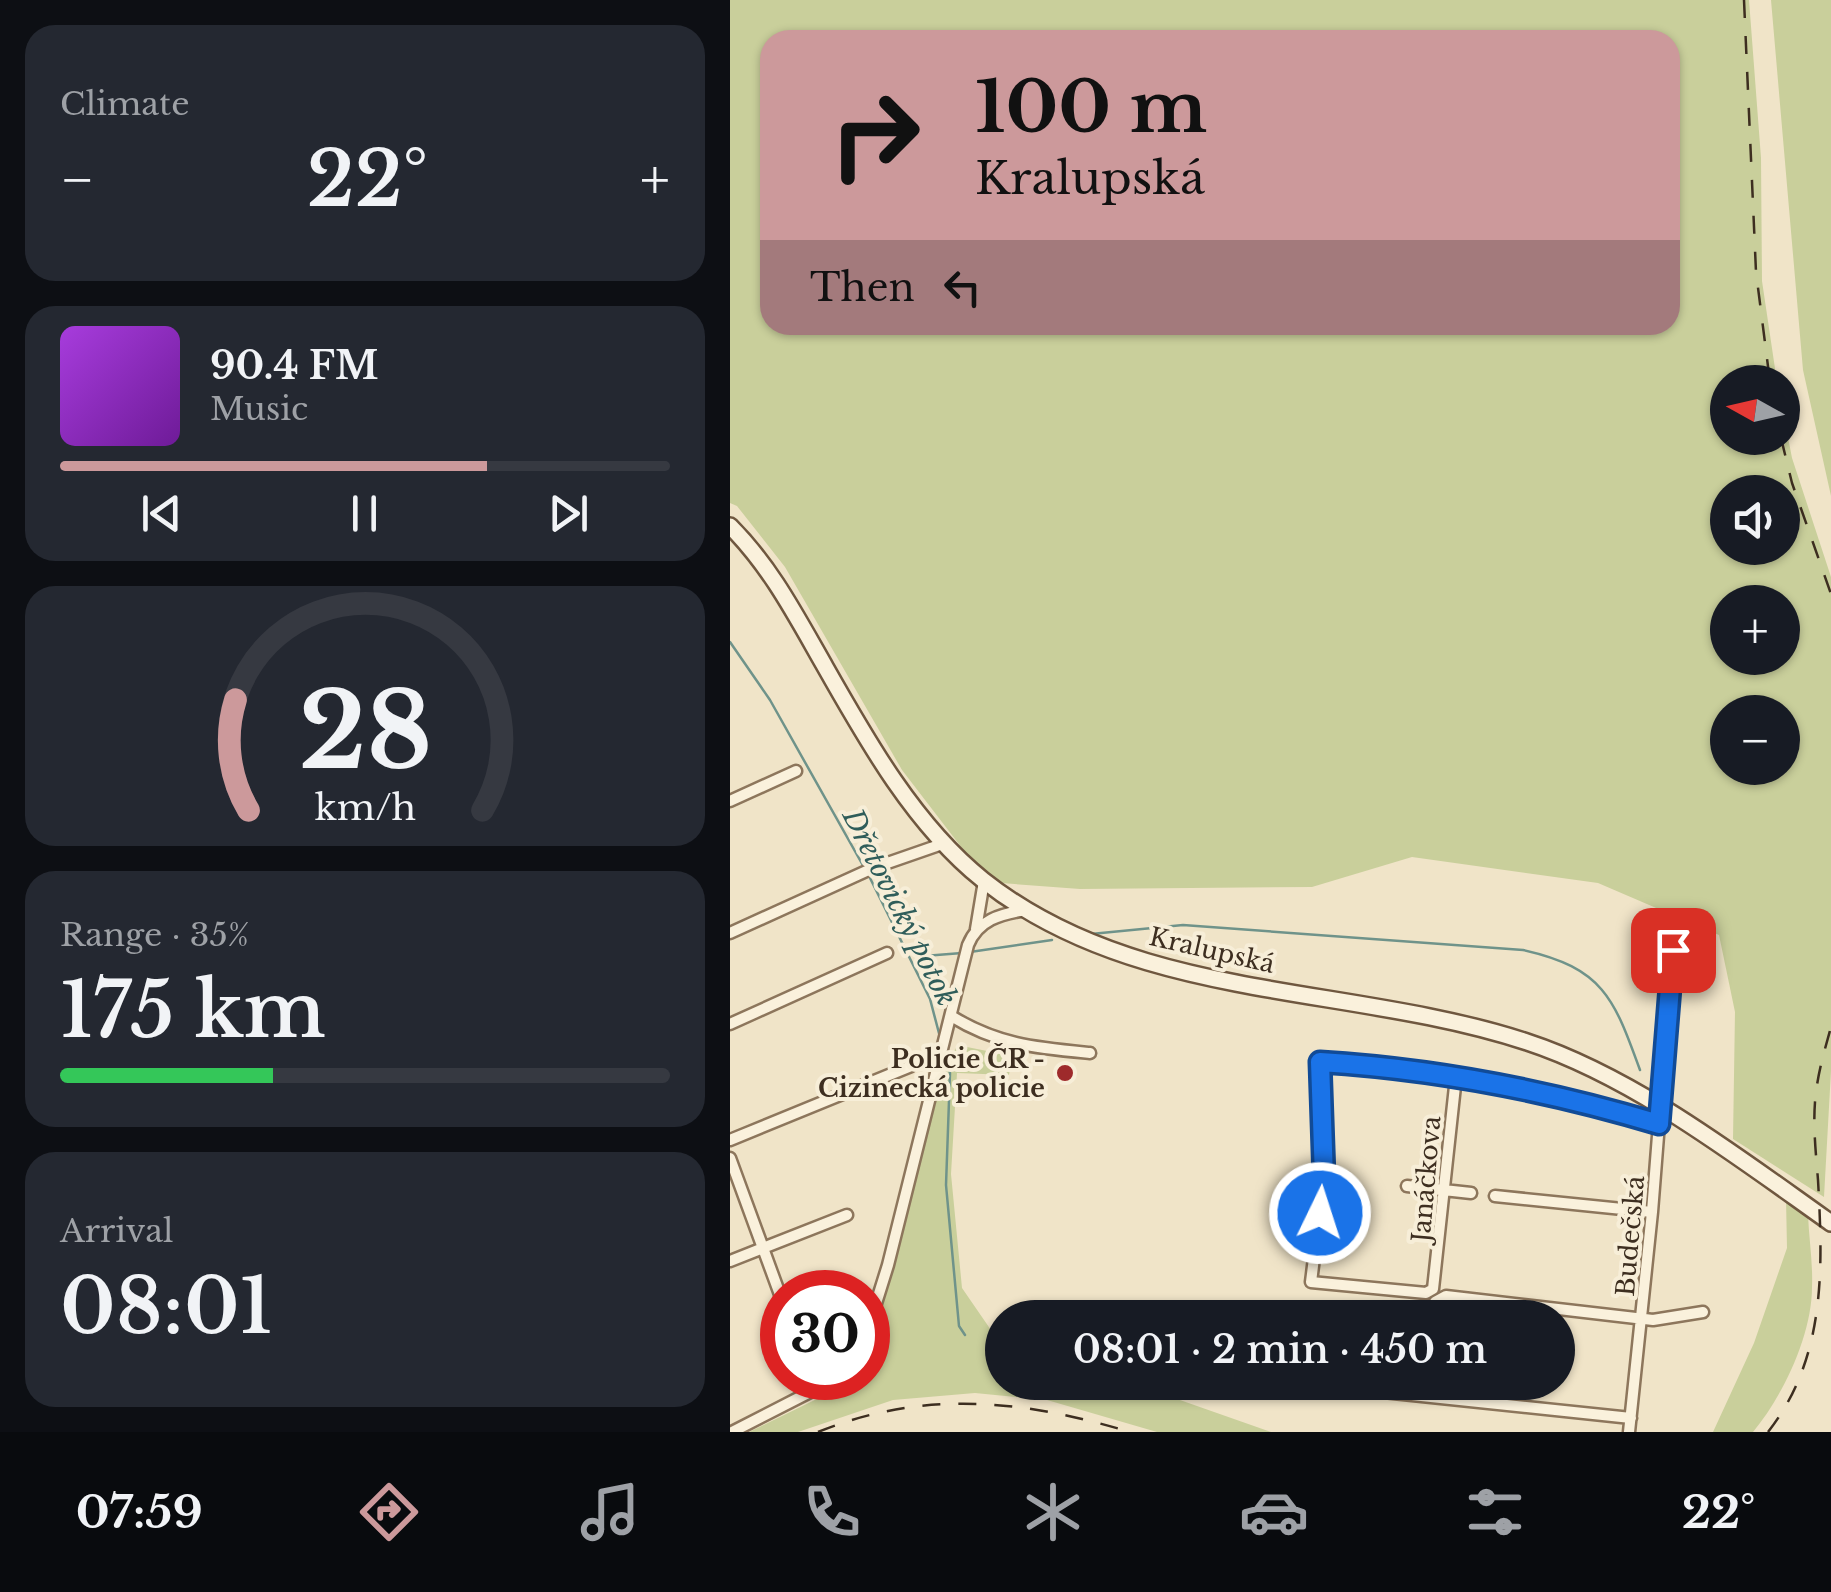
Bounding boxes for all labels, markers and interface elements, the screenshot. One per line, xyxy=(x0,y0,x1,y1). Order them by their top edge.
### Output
text: 100 m xyxy=(975,64,1207,151)
icon: right xyxy=(810,70,940,200)
text: Climate xyxy=(60,84,189,124)
text: 22° xyxy=(307,133,428,226)
text: − xyxy=(60,146,95,214)
text: + xyxy=(640,146,670,214)
text: Kralupská xyxy=(975,150,1205,206)
icon: left xyxy=(935,260,990,315)
text: Then xyxy=(810,264,915,311)
text: 90.4 FM xyxy=(210,342,378,389)
north arrow xyxy=(1710,365,1800,455)
map controls xyxy=(1710,365,1800,785)
text: Music xyxy=(210,389,308,429)
button: sound xyxy=(1710,475,1800,565)
icon: previous xyxy=(134,486,189,541)
icon: pause xyxy=(337,486,392,541)
icon: next xyxy=(541,486,596,541)
button: + xyxy=(1710,585,1800,675)
text: 28 xyxy=(298,667,432,796)
button: − xyxy=(1710,695,1800,785)
text: km/h xyxy=(314,785,416,830)
water label: Dřetovický potok xyxy=(834,802,964,1012)
pin xyxy=(1631,908,1716,993)
text: Range · 35% xyxy=(60,915,249,955)
street label: Kralupská xyxy=(1146,921,1278,980)
icon: arrive xyxy=(1646,923,1701,978)
text: 175 km xyxy=(60,964,326,1057)
place label: Policie ČR - Cizinecká policie xyxy=(818,1043,1045,1104)
marker: Policie ČR - Cizinecká policie xyxy=(1054,1062,1076,1084)
street label: Janáčkova xyxy=(1405,1115,1447,1246)
position arrow xyxy=(1268,1161,1372,1265)
street label: Budečská xyxy=(1610,1174,1651,1298)
text: Arrival xyxy=(60,1211,173,1251)
text: 08:01 xyxy=(60,1260,272,1353)
speed limit sign: 30 xyxy=(760,1270,890,1400)
text: 08:01 · 2 min · 450 m xyxy=(1073,1326,1487,1373)
icon: directions xyxy=(354,1477,424,1547)
icon: music xyxy=(575,1477,645,1547)
icon: phone xyxy=(797,1477,867,1547)
icon: climate xyxy=(1018,1477,1088,1547)
icon: car xyxy=(1239,1477,1309,1547)
icon: filters xyxy=(1460,1477,1530,1547)
text: 07:59 xyxy=(76,1484,203,1540)
text: 22° xyxy=(1682,1484,1755,1540)

